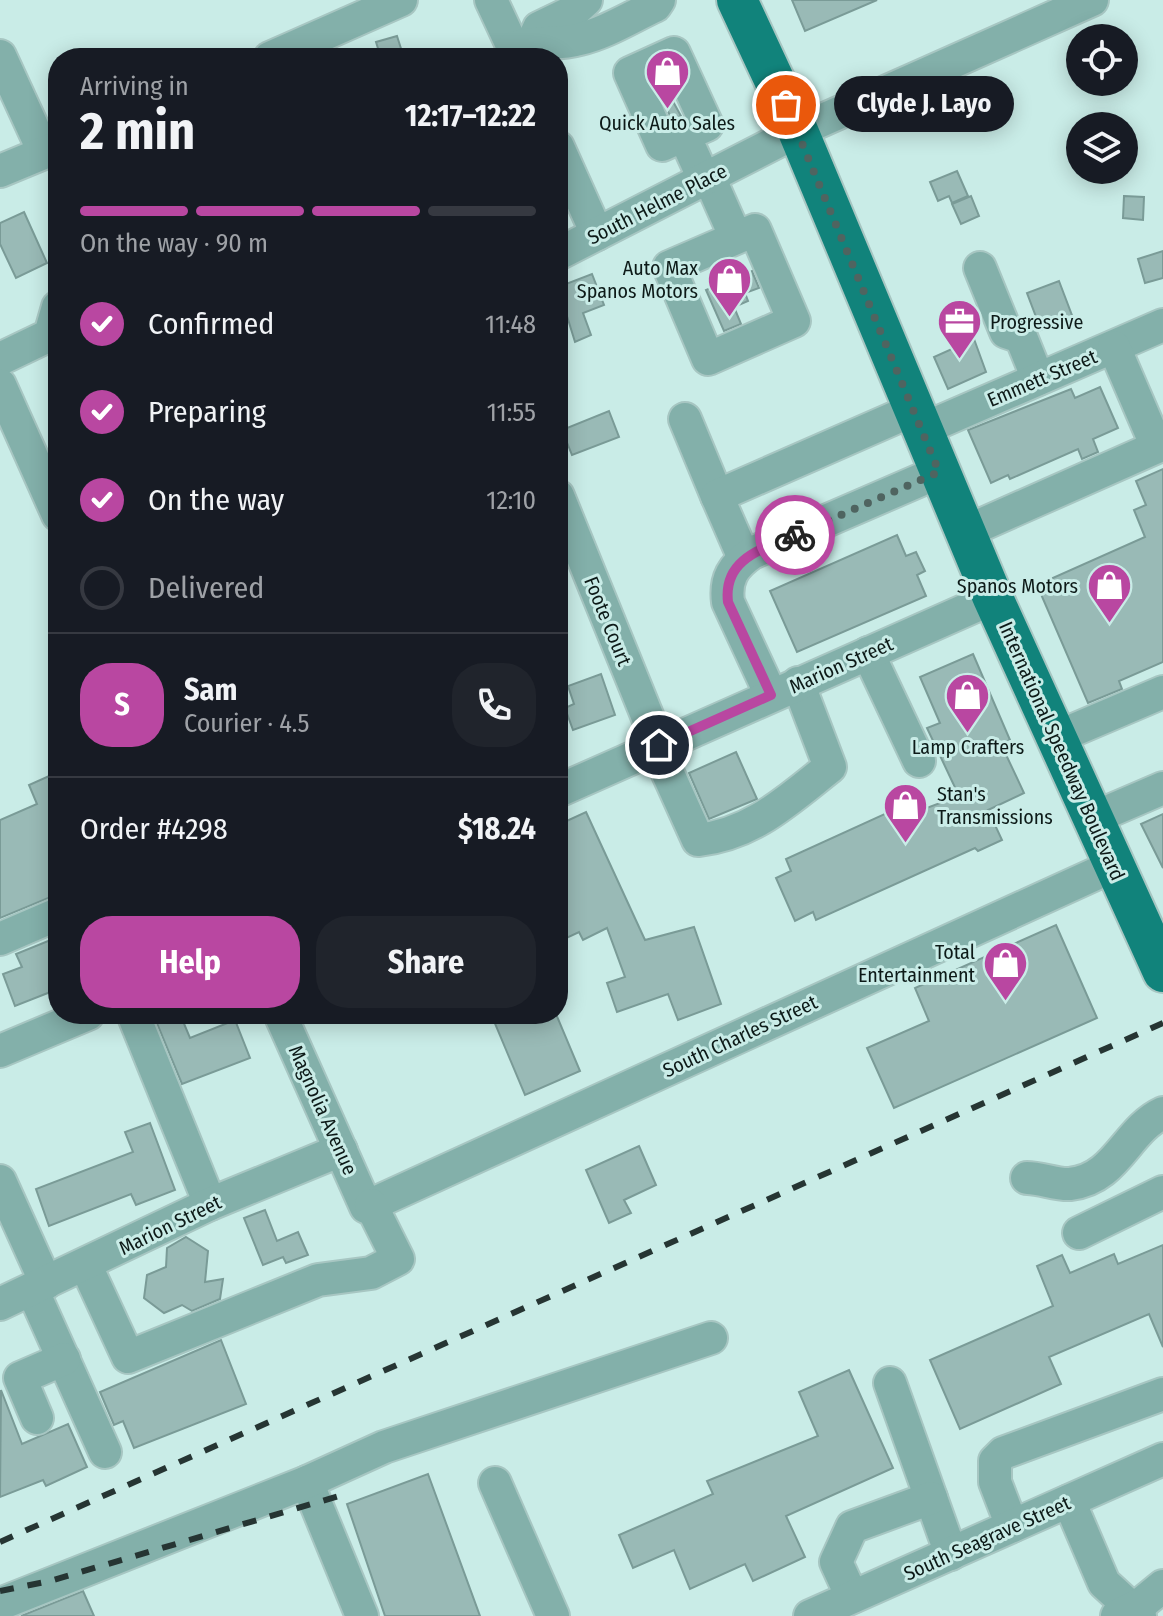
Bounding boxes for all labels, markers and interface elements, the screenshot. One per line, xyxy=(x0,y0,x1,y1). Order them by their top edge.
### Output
map controls xyxy=(1066,24,1138,184)
button: locate xyxy=(1066,24,1138,96)
shop icon: Quick Auto Sales xyxy=(643,47,691,110)
text: Arriving in xyxy=(80,71,189,102)
pin xyxy=(752,71,820,139)
callout: Clyde J. Layo xyxy=(834,77,1014,133)
icon: bag xyxy=(764,83,808,127)
text: Clyde J. Layo xyxy=(857,88,991,119)
text: 12:17–12:22 xyxy=(405,98,536,134)
text: 2 min xyxy=(80,100,195,163)
place label: Quick Auto Sales xyxy=(599,111,735,135)
button: layers xyxy=(1066,112,1138,184)
street label: South Helme Place xyxy=(583,159,731,249)
text: On the way · 90 m xyxy=(80,228,268,259)
place label: Auto Max Spanos Motors xyxy=(577,256,698,303)
shop icon: Auto Max Spanos Motors xyxy=(705,256,753,319)
office icon: Progressive xyxy=(935,298,983,361)
icon: check xyxy=(80,302,124,346)
text: Confirmed xyxy=(148,306,274,342)
text: 11:48 xyxy=(485,309,536,340)
place label: Progressive xyxy=(990,310,1083,334)
street label: Emmett Street xyxy=(984,344,1101,412)
icon: check xyxy=(80,390,124,434)
text: Preparing xyxy=(148,394,266,430)
text: 11:55 xyxy=(487,397,536,428)
icon: check xyxy=(80,478,124,522)
text: On the way xyxy=(148,482,284,518)
text: 12:10 xyxy=(486,485,536,516)
courier xyxy=(755,495,835,575)
icon: bike xyxy=(773,513,817,557)
shop icon: Spanos Motors xyxy=(1085,562,1133,625)
text: Delivered xyxy=(148,570,264,606)
street label: Foote Court xyxy=(579,573,637,670)
place label: Spanos Motors xyxy=(957,574,1078,598)
street label: International Speedway Boulevard xyxy=(994,618,1130,884)
street label: Marion Street xyxy=(785,631,897,699)
button: phone xyxy=(452,663,536,747)
shop icon: Lamp Crafters xyxy=(944,671,992,734)
text: Sam xyxy=(184,672,237,708)
text: S xyxy=(114,687,130,723)
text: Courier · 4.5 xyxy=(184,708,310,739)
pin xyxy=(625,711,693,779)
icon: home xyxy=(637,723,681,767)
place label: Lamp Crafters xyxy=(912,735,1024,759)
shop icon: Stan's Transmissions xyxy=(882,781,930,844)
place label: Stan's Transmissions xyxy=(937,782,1053,829)
text: Order #4298 xyxy=(80,811,228,847)
text: $18.24 xyxy=(458,811,536,847)
button: Help xyxy=(80,916,300,1008)
button: Share xyxy=(316,916,536,1008)
place label: Total Entertainment xyxy=(858,940,975,987)
shop icon: Total Entertainment xyxy=(982,940,1030,1003)
street label: South Charles Street xyxy=(659,990,821,1082)
street label: Magnolia Avenue xyxy=(284,1042,362,1178)
street label: Marion Street xyxy=(115,1190,226,1260)
street label: South Seagrave Street xyxy=(900,1490,1074,1586)

